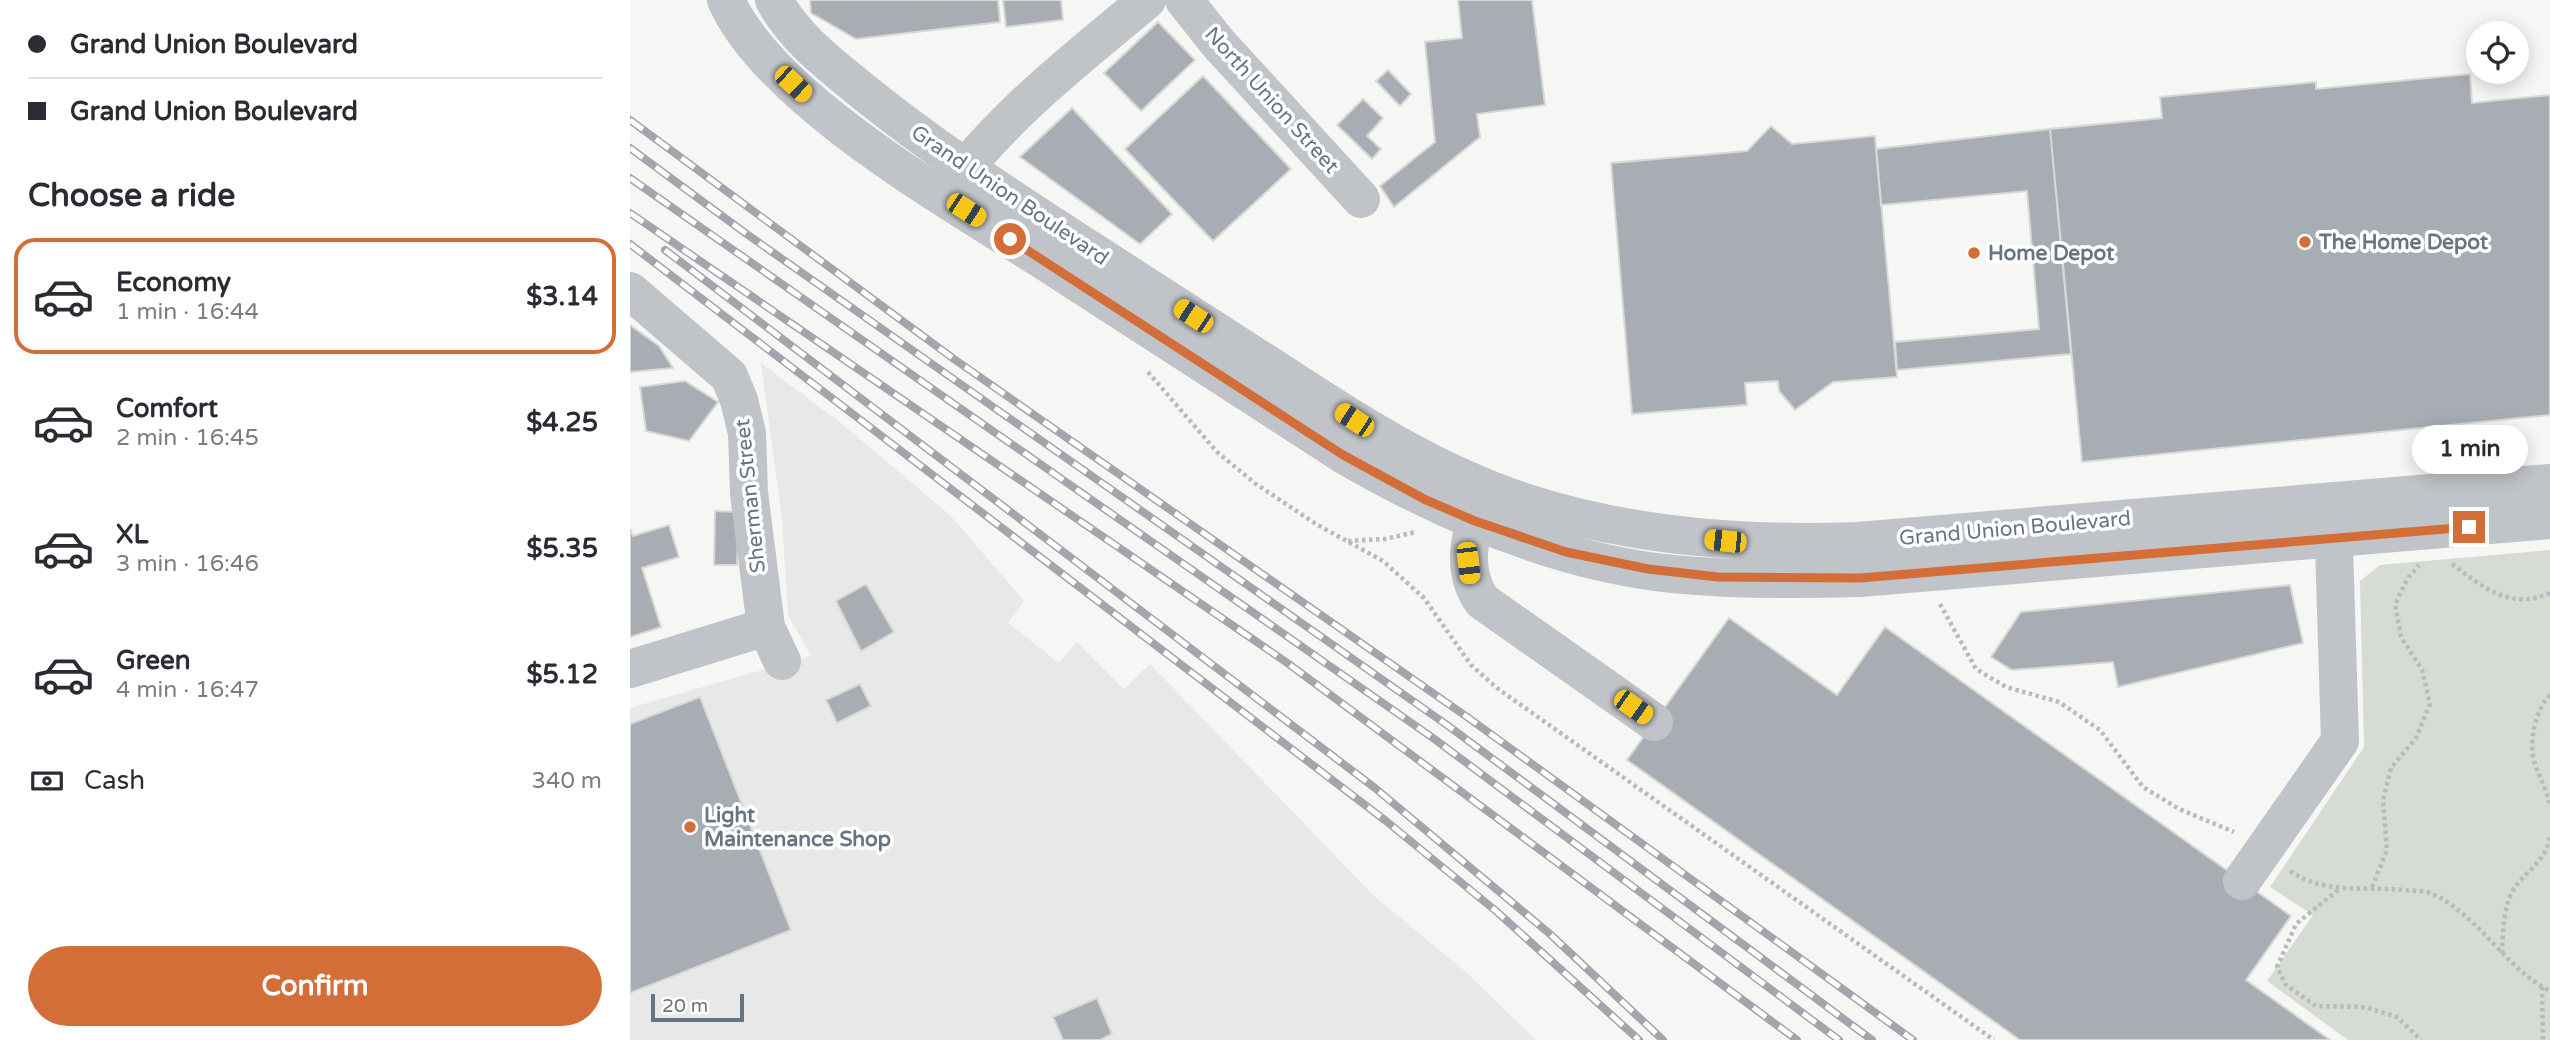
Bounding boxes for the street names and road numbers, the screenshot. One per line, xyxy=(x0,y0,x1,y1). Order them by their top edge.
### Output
street label: North Union Street xyxy=(1199,22,1344,179)
street label: Grand Union Boulevard xyxy=(906,120,1113,271)
street label: Sherman Street xyxy=(730,418,771,574)
street label: Grand Union Boulevard xyxy=(1898,506,2132,551)

